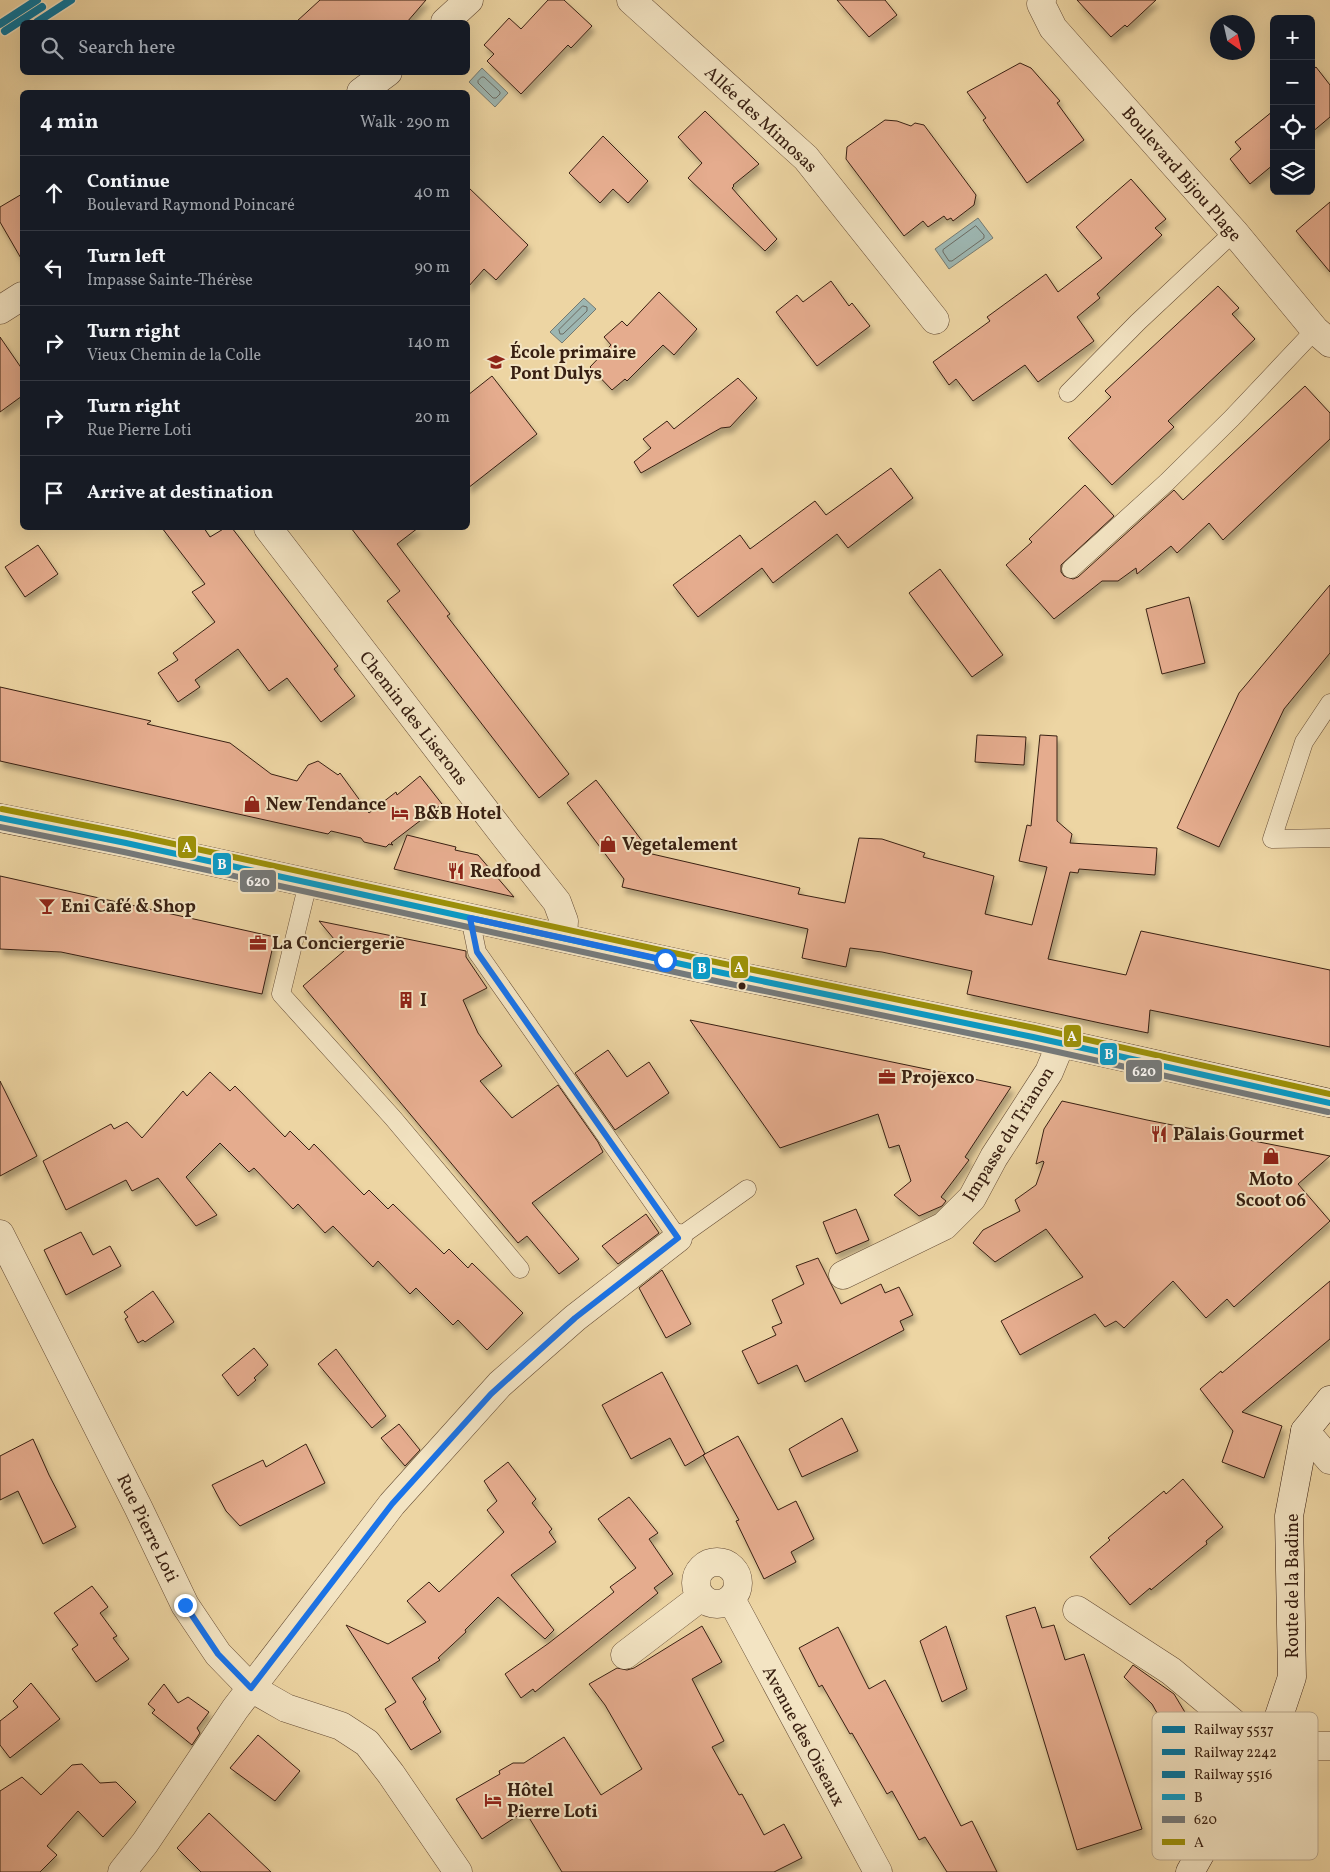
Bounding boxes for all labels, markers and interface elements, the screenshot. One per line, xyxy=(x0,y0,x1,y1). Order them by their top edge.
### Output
north arrow xyxy=(1210,15,1255,60)
map controls xyxy=(1270,15,1315,195)
button: + xyxy=(1270,15,1315,60)
search box xyxy=(20,20,470,75)
icon: search xyxy=(38,34,66,62)
text: Search here xyxy=(78,35,175,61)
button: − xyxy=(1270,60,1315,105)
street label: Allée des Mimosas xyxy=(698,61,822,179)
street label: Boulevard Bijou Plage xyxy=(1115,102,1247,248)
button: locate xyxy=(1270,105,1315,150)
text: 4 min xyxy=(40,108,99,137)
text: Walk · 290 m xyxy=(360,112,450,134)
button: layers xyxy=(1270,150,1315,195)
text: Continue xyxy=(87,169,170,195)
icon: ahead xyxy=(40,179,68,207)
text: 40 m xyxy=(414,182,450,204)
text: Boulevard Raymond Poincaré xyxy=(87,195,295,217)
text: Turn left xyxy=(87,244,166,270)
icon: left xyxy=(40,254,68,282)
text: 90 m xyxy=(414,257,450,279)
text: Impasse Sainte-Thérèse xyxy=(87,270,253,292)
text: Turn right xyxy=(87,319,180,345)
icon: right xyxy=(40,329,68,357)
text: 140 m xyxy=(408,332,450,354)
place label: École primaire Pont Dulys xyxy=(510,341,636,387)
text: Vieux Chemin de la Colle xyxy=(87,345,261,367)
school or university icon: École primaire Pont Dulys xyxy=(486,352,506,372)
text: Turn right xyxy=(87,394,180,420)
icon: right xyxy=(40,404,68,432)
text: 20 m xyxy=(415,407,450,429)
text: Rue Pierre Loti xyxy=(87,420,192,442)
icon: arrive xyxy=(40,479,68,507)
text: Arrive at destination xyxy=(87,480,273,506)
street label: Chemin des Liserons xyxy=(352,647,473,791)
place label: New Tendance xyxy=(266,793,386,818)
shop icon: New Tendance xyxy=(242,794,262,814)
place label: B&B Hotel xyxy=(414,802,502,827)
hotel icon: B&B Hotel xyxy=(390,803,410,823)
place label: Vegetalement xyxy=(622,833,738,858)
shop icon: Vegetalement xyxy=(598,834,618,854)
line badge: A xyxy=(177,835,197,859)
text: A xyxy=(182,839,192,858)
line badge: B xyxy=(212,852,232,876)
text: B xyxy=(217,856,227,875)
place label: Redfood xyxy=(470,860,541,885)
restaurant icon: Redfood xyxy=(446,861,466,881)
line badge: 620 xyxy=(239,869,277,893)
text: 620 xyxy=(246,873,270,892)
place label: Eni Café & Shop xyxy=(61,895,196,920)
bar icon: Eni Café & Shop xyxy=(37,896,57,916)
place label: La Conciergerie xyxy=(272,932,405,957)
office icon: La Conciergerie xyxy=(248,933,268,953)
route start xyxy=(654,949,677,972)
line badge: A xyxy=(730,955,749,979)
line badge: B xyxy=(692,956,711,980)
text: A xyxy=(734,959,744,978)
text: B xyxy=(697,960,707,979)
unlabelled marker xyxy=(737,981,747,991)
place label: I xyxy=(420,989,427,1014)
building icon: I xyxy=(396,990,416,1010)
line badge: A xyxy=(1063,1024,1082,1048)
text: A xyxy=(1067,1028,1077,1047)
line badge: B xyxy=(1099,1042,1118,1066)
text: B xyxy=(1104,1046,1114,1065)
line badge: 620 xyxy=(1125,1059,1163,1083)
street label: Impasse du Trianon xyxy=(958,1062,1061,1207)
text: 620 xyxy=(1132,1063,1156,1082)
place label: Projexco xyxy=(901,1066,975,1091)
office icon: Projexco xyxy=(877,1067,897,1087)
place label: Palais Gourmet xyxy=(1173,1123,1305,1148)
restaurant icon: Palais Gourmet xyxy=(1149,1124,1169,1144)
shop icon: Moto Scoot 06 xyxy=(1261,1146,1281,1166)
place label: Moto Scoot 06 xyxy=(1236,1168,1306,1214)
street label: Rue Pierre Loti xyxy=(110,1470,184,1587)
street label: Route de la Badine xyxy=(1281,1513,1306,1659)
route end xyxy=(174,1594,197,1617)
street label: Avenue des Oiseaux xyxy=(755,1662,850,1811)
legend xyxy=(1152,1712,1318,1860)
text: Railway 5537 xyxy=(1194,1721,1274,1740)
text: Railway 2242 xyxy=(1194,1744,1277,1763)
text: Railway 5516 xyxy=(1194,1766,1272,1785)
place label: Hôtel Pierre Loti xyxy=(507,1779,598,1825)
text: B xyxy=(1194,1789,1203,1808)
hotel icon: Hôtel Pierre Loti xyxy=(483,1790,503,1810)
text: 620 xyxy=(1194,1811,1217,1830)
text: A xyxy=(1194,1834,1204,1853)

